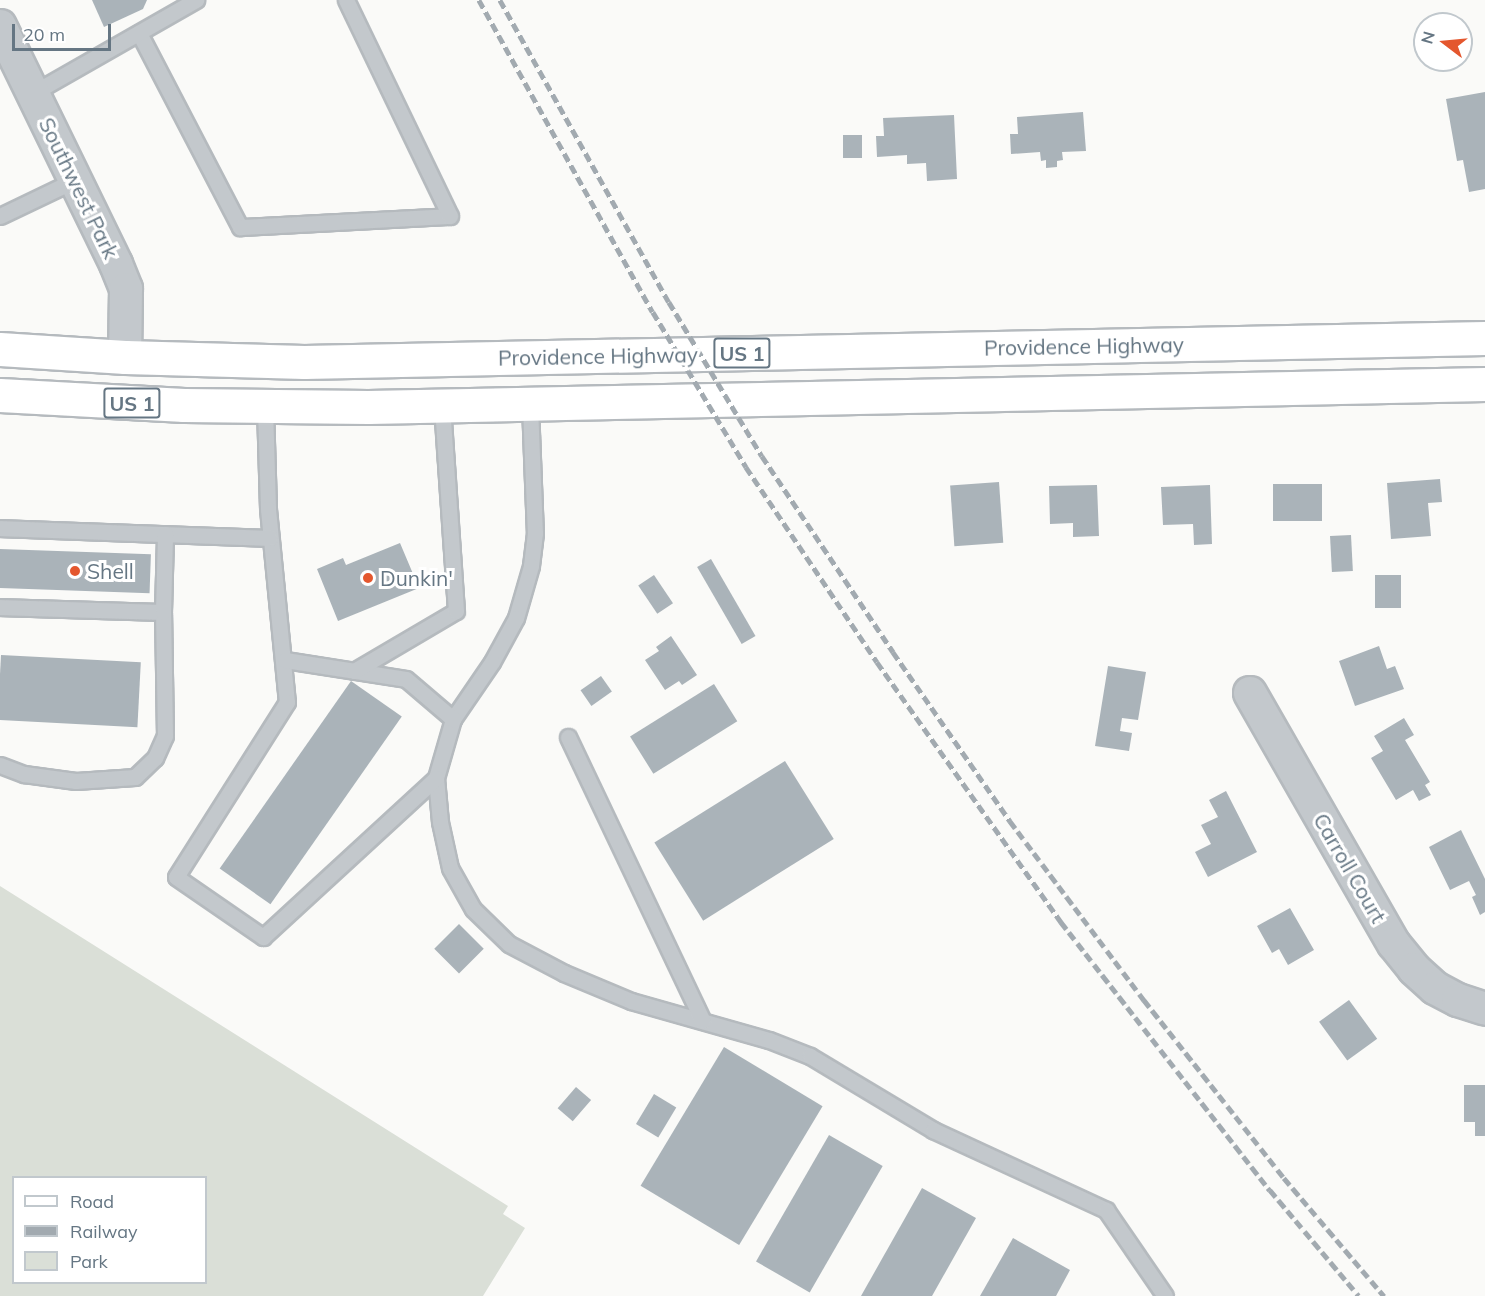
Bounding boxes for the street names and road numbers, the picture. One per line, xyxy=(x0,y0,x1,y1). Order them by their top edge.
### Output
street label: Southwest Park xyxy=(34,113,124,263)
street label: Providence Highway xyxy=(984,332,1184,360)
road number: US 1 xyxy=(712,336,772,370)
street label: Providence Highway xyxy=(498,342,698,370)
road number: US 1 xyxy=(102,386,162,420)
street label: Carroll Court xyxy=(1308,809,1392,927)

